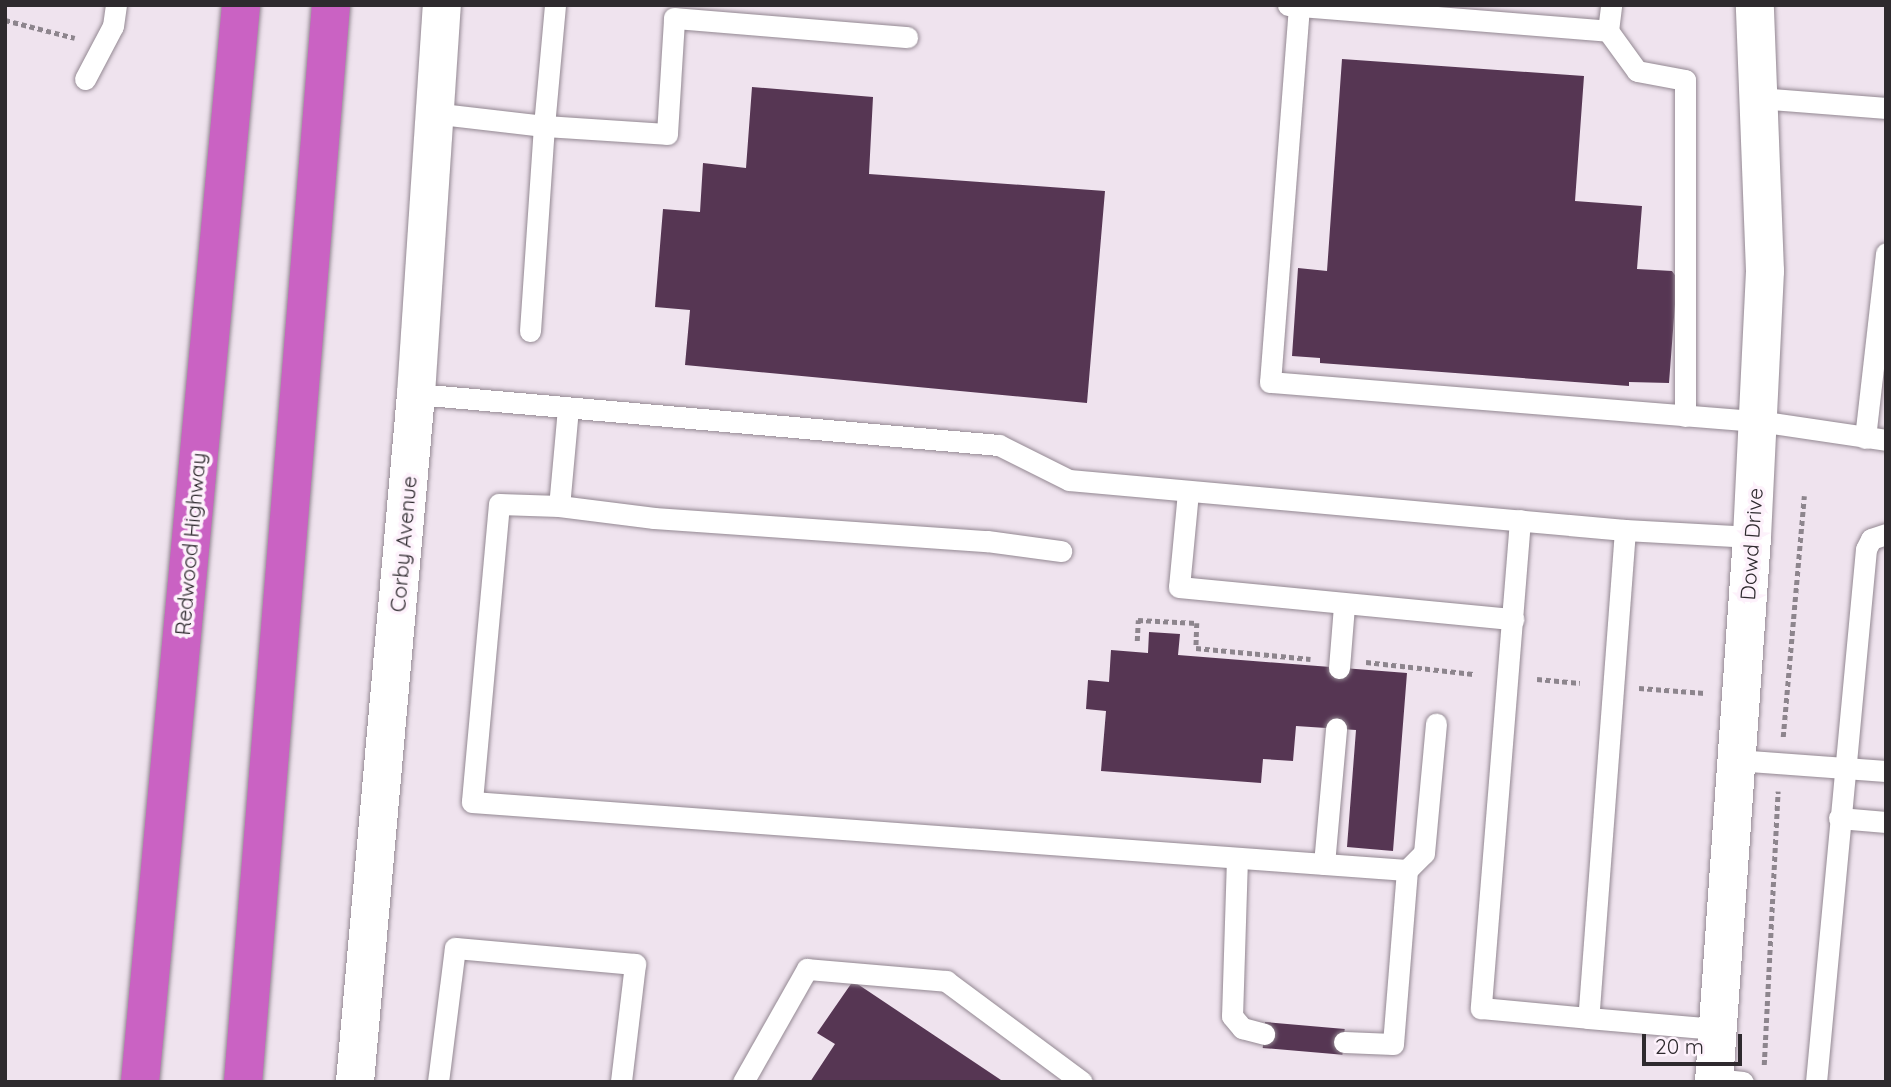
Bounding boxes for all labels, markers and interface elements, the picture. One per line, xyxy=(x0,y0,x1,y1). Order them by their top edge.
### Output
street label: Redwood Highway xyxy=(169,452,211,636)
street label: Corby Avenue xyxy=(384,475,422,613)
street label: Dowd Drive xyxy=(1734,487,1768,601)
scale bar xyxy=(1646,1020,1746,1064)
text: 20 m xyxy=(1655,1033,1704,1059)

